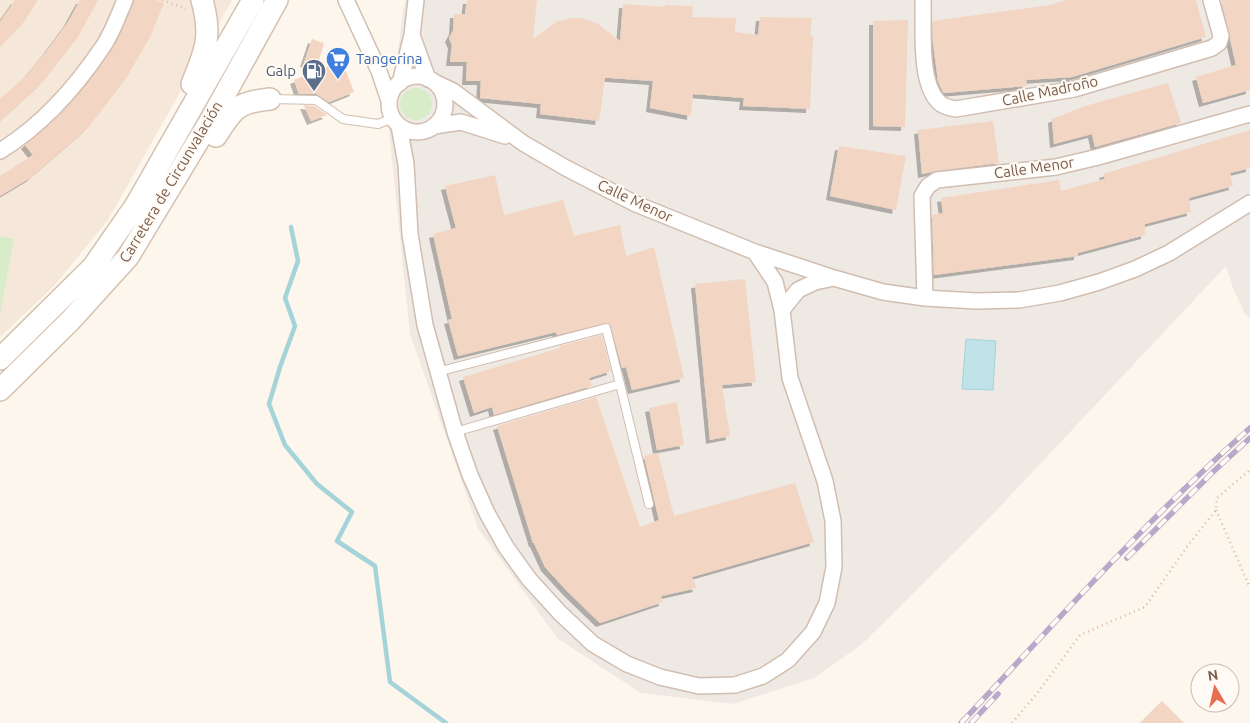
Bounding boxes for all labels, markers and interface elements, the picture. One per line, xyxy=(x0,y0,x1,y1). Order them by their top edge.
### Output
supermarket icon: Tangerina xyxy=(325,46,351,80)
place label: Tangerina xyxy=(356,50,423,67)
fuel station icon: Galp xyxy=(301,58,327,92)
place label: Galp xyxy=(266,62,296,79)
street label: Calle Madroño xyxy=(1000,72,1100,109)
street label: Carretera de Circunvalación xyxy=(116,98,226,266)
street label: Calle Menor xyxy=(993,153,1075,182)
street label: Calle Menor xyxy=(595,176,676,225)
north arrow xyxy=(1190,663,1240,713)
text: N xyxy=(1207,666,1219,684)

